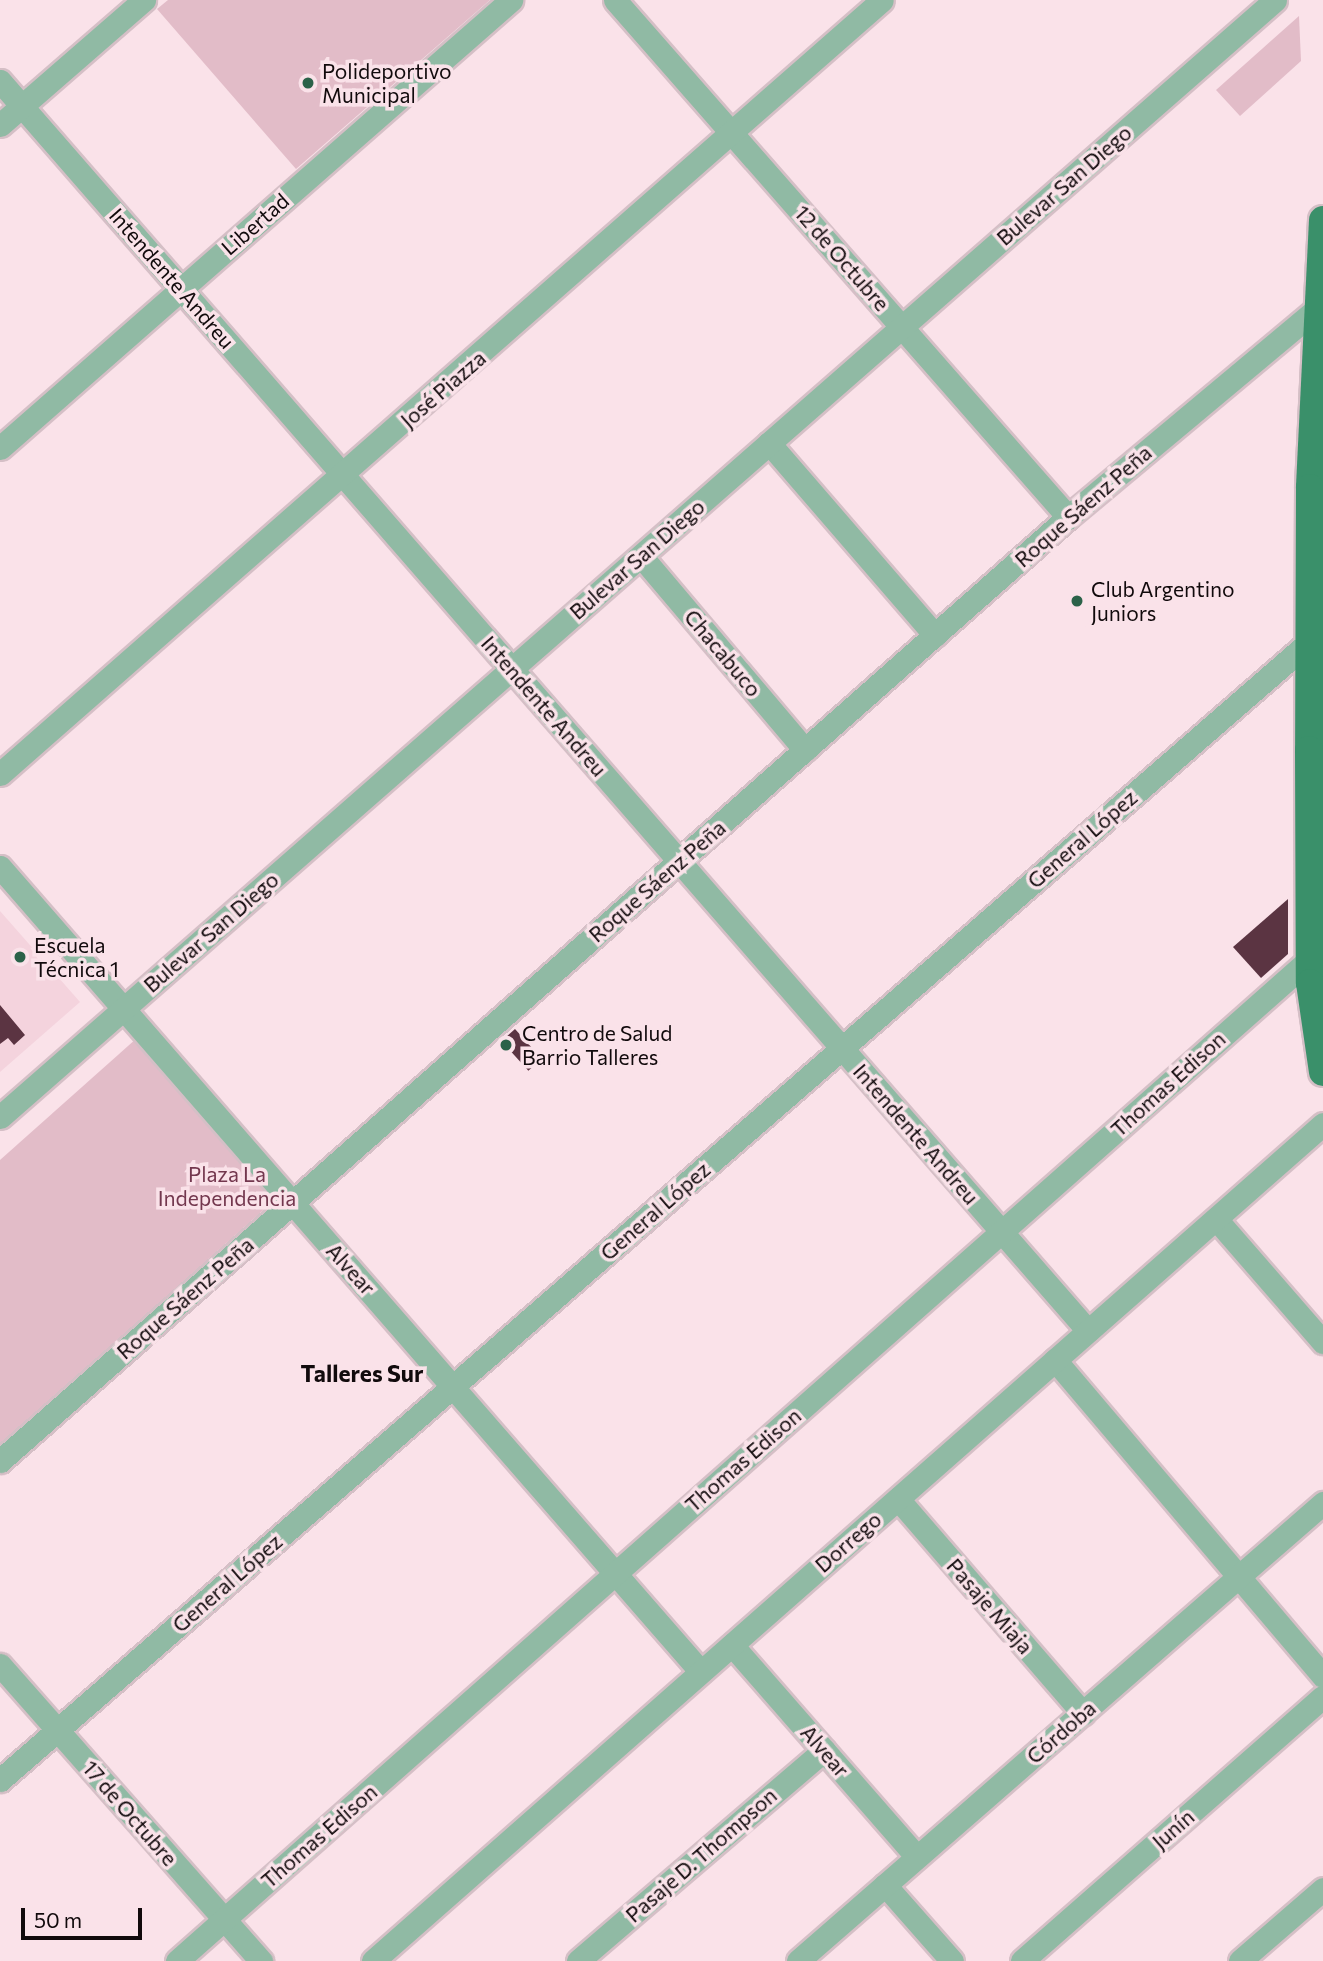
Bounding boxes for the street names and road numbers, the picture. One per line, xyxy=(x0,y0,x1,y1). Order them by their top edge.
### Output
street label: Bulevar San Diego xyxy=(991,120,1137,250)
street label: Libertad xyxy=(216,188,294,260)
street label: 12 de Octubre xyxy=(789,200,895,316)
street label: Intendente Andreu xyxy=(104,203,240,353)
street label: José Piazza xyxy=(395,345,491,433)
street label: Roque Sáenz Peña xyxy=(1010,440,1156,572)
street label: Bulevar San Diego xyxy=(564,494,710,624)
street label: Chacabuco xyxy=(679,604,767,702)
street label: Intendente Andreu xyxy=(476,631,612,781)
street label: General López xyxy=(1022,785,1142,893)
street label: Roque Sáenz Peña xyxy=(584,815,730,947)
street label: Bulevar San Diego xyxy=(138,867,284,997)
street label: Thomas Edison xyxy=(1106,1026,1230,1142)
street label: Intendente Andreu xyxy=(848,1059,984,1209)
street label: General López xyxy=(595,1157,715,1265)
street label: Roque Sáenz Peña xyxy=(112,1232,258,1364)
street label: Alvear xyxy=(321,1238,381,1300)
street label: Thomas Edison xyxy=(680,1403,806,1517)
street label: Dorrego xyxy=(810,1507,886,1577)
street label: General López xyxy=(167,1529,287,1637)
street label: Pasaje Miaja xyxy=(942,1553,1038,1659)
street label: Córdoba xyxy=(1021,1695,1101,1769)
street label: Alvear xyxy=(796,1720,854,1782)
street label: 17 de Octubre xyxy=(78,1755,182,1871)
street label: Thomas Edison xyxy=(256,1779,382,1893)
street label: Pasaje D. Thompson xyxy=(620,1783,782,1927)
street label: Junín xyxy=(1147,1804,1199,1854)

